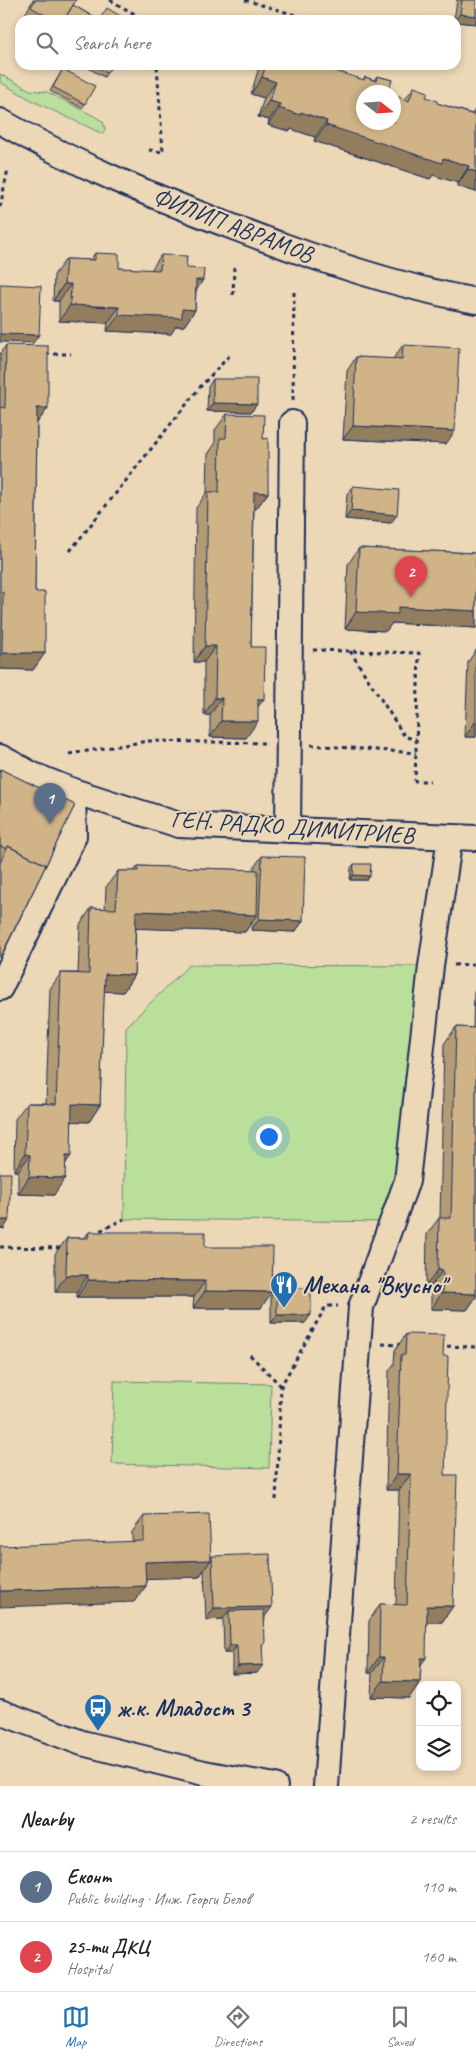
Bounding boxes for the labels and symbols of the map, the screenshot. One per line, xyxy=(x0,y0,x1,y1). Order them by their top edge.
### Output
north arrow xyxy=(356,85,401,130)
street label: ФИЛИП АВРАМОВ xyxy=(149,181,319,270)
pin: 2 xyxy=(395,556,427,597)
pin: 1 xyxy=(34,783,66,824)
street label: ГЕН. РАДКО ДИМИТРИЕВ xyxy=(170,804,417,851)
your location xyxy=(256,1124,282,1150)
restaurant icon: Механа "Вкусно" xyxy=(269,1270,299,1309)
place label: Механа "Вкусно" xyxy=(303,1270,451,1300)
bus stop icon: ж.к. Младост 3 xyxy=(83,1693,113,1732)
place label: ж.к. Младост 3 xyxy=(117,1693,252,1723)

